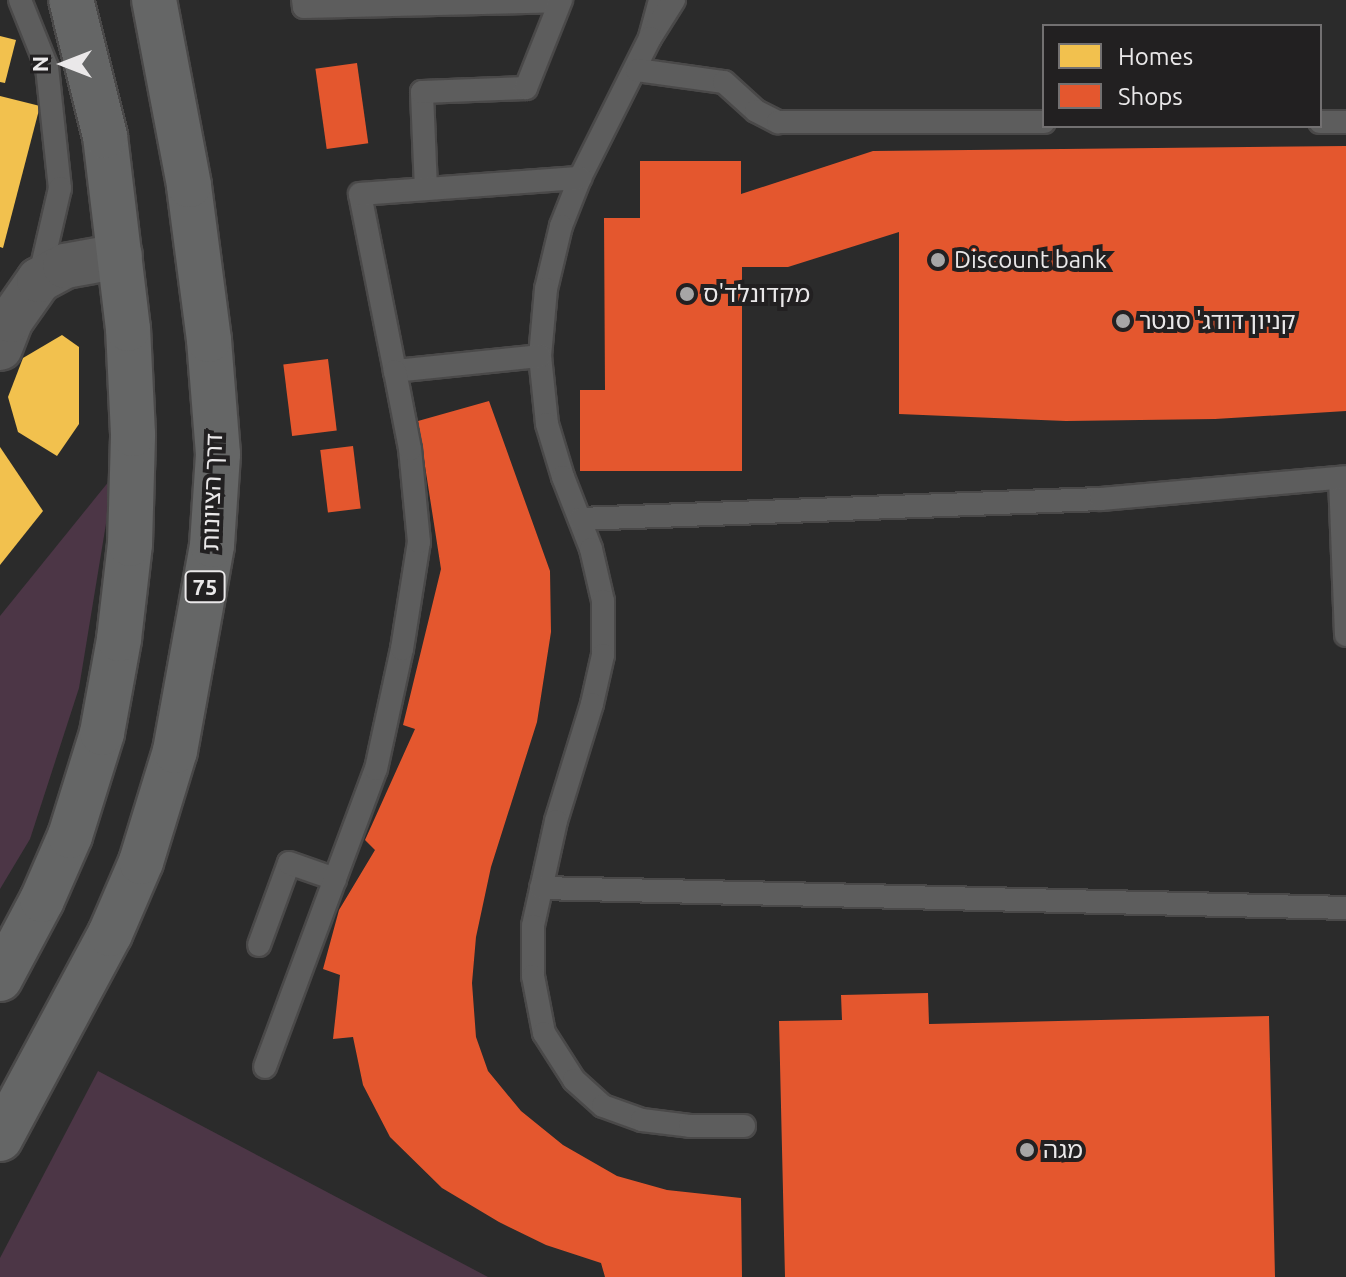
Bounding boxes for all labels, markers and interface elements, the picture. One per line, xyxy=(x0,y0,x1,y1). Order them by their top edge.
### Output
north arrow xyxy=(24,24,104,104)
legend xyxy=(1042,24,1322,128)
text: Homes xyxy=(1118,43,1193,70)
text: N xyxy=(27,56,52,72)
text: Shops xyxy=(1118,83,1183,110)
place label: Discount bank xyxy=(954,246,1107,274)
marker: Discount bank xyxy=(929,251,947,269)
place label: מקדונלד'ס xyxy=(703,280,810,308)
marker: מקדונלד'ס xyxy=(678,285,696,303)
place label: קניון דודג' סנטר xyxy=(1139,307,1296,335)
marker: קניון דודג' סנטר xyxy=(1114,312,1132,330)
street label: דרך הציונות xyxy=(196,433,228,551)
road number: 75 xyxy=(183,569,227,605)
place label: מגה xyxy=(1043,1136,1083,1164)
marker: מגה xyxy=(1018,1141,1036,1159)

